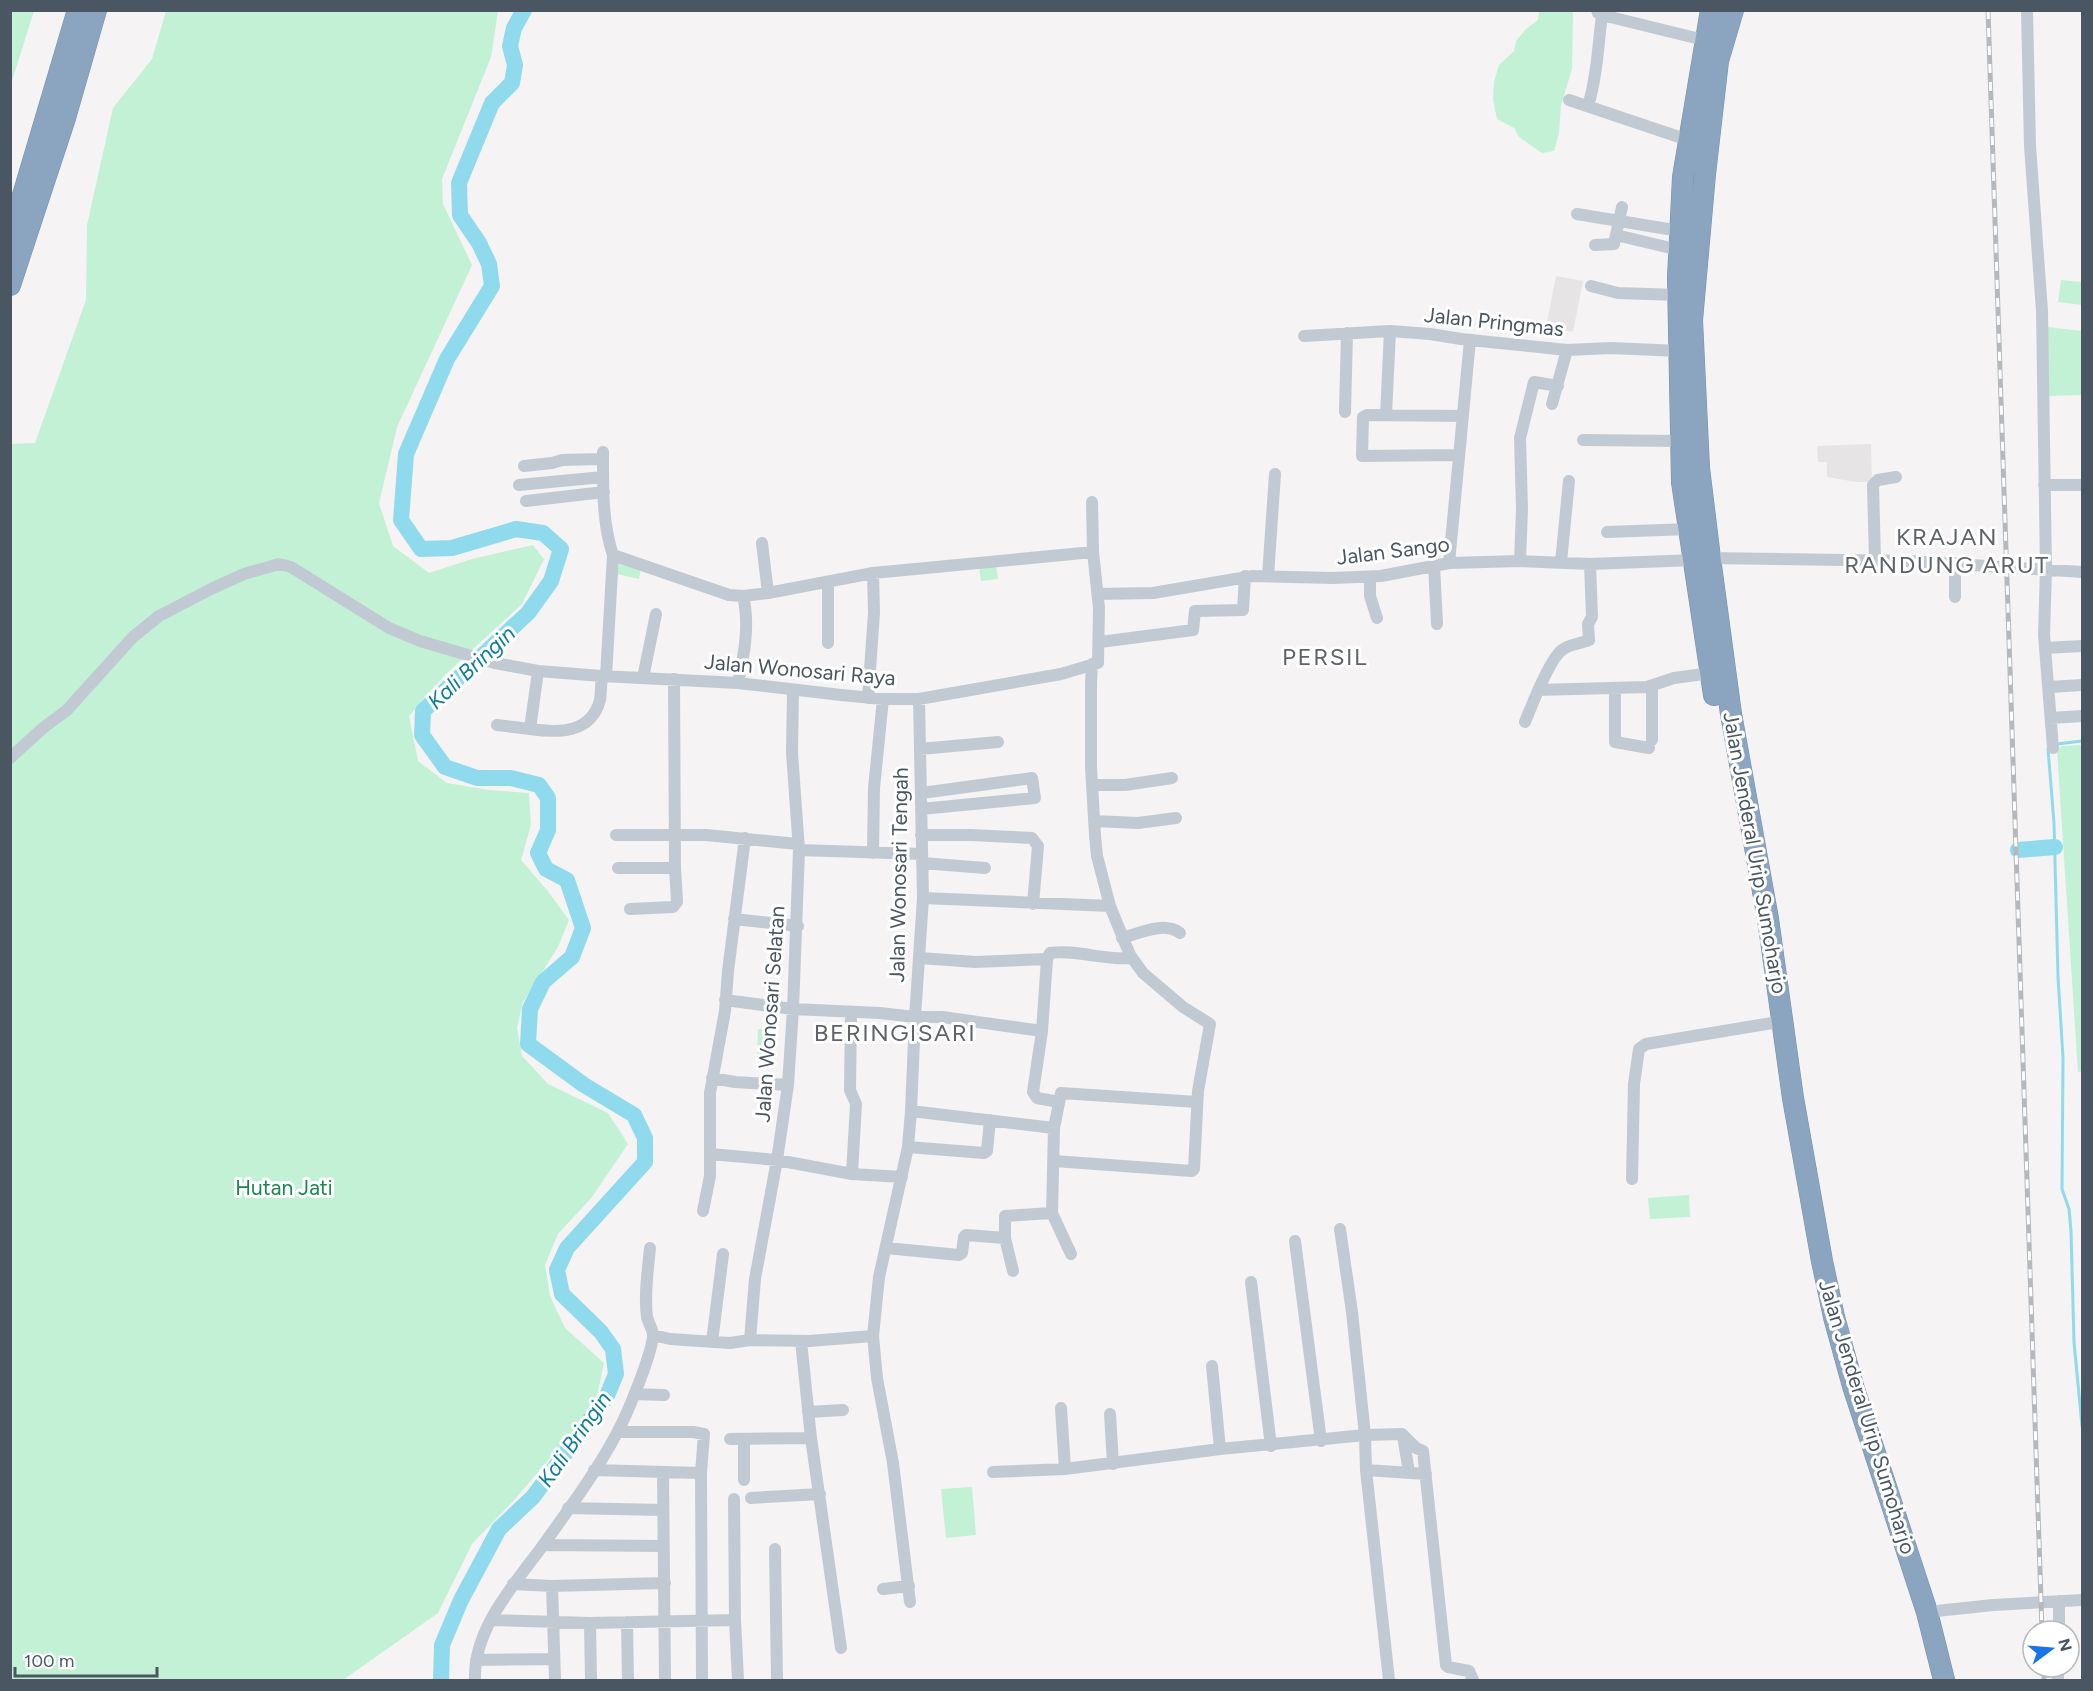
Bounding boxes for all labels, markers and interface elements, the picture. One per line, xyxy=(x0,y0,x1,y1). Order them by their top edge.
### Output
street label: Jalan Pringmas xyxy=(1423,302,1565,341)
district label: KRAJAN RANDUNG ARUT xyxy=(1844,522,2050,579)
street label: Jalan Sango xyxy=(1335,531,1451,570)
water label: Kali Bringin xyxy=(422,620,521,715)
district label: PERSIL xyxy=(1282,642,1368,671)
street label: Jalan Wonosari Raya xyxy=(703,649,897,690)
street label: Jalan Jenderal Urip Sumoharjo xyxy=(1718,710,1793,996)
street label: Jalan Wonosari Tengah xyxy=(884,767,913,983)
street label: Jalan Wonosari Selatan xyxy=(749,905,790,1123)
district label: BERINGISARI xyxy=(814,1018,976,1047)
park label: Hutan Jati xyxy=(235,1175,333,1200)
street label: Jalan Jenderal Urip Sumoharjo xyxy=(1814,1277,1921,1557)
water label: Kali Bringin xyxy=(532,1386,617,1492)
north arrow xyxy=(2021,1619,2081,1679)
text: N xyxy=(2054,1636,2076,1654)
scale bar xyxy=(15,1640,158,1678)
text: 100 m xyxy=(24,1650,74,1672)

